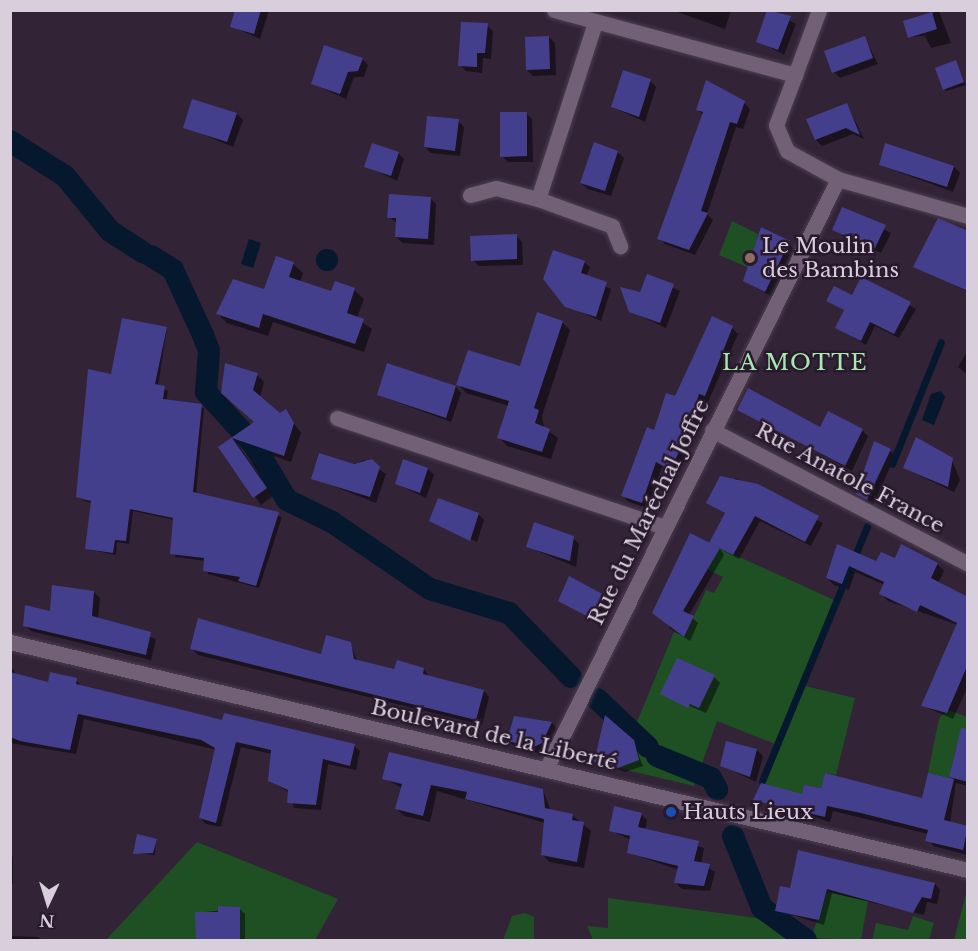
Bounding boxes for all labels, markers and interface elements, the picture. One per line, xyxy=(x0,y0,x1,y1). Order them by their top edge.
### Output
place label: Le Moulin des Bambins xyxy=(762,233,899,283)
marker: Le Moulin des Bambins xyxy=(743,251,757,265)
district label: LA MOTTE xyxy=(722,350,868,376)
street label: Rue du Maréchal Joffre xyxy=(583,395,715,629)
street label: Rue Anatole France xyxy=(751,417,949,539)
street label: Boulevard de la Liberté xyxy=(369,694,619,776)
place label: Hauts Lieux xyxy=(683,799,813,825)
marker: Hauts Lieux xyxy=(664,805,678,819)
north arrow xyxy=(18,873,78,933)
text: N xyxy=(39,910,55,931)

